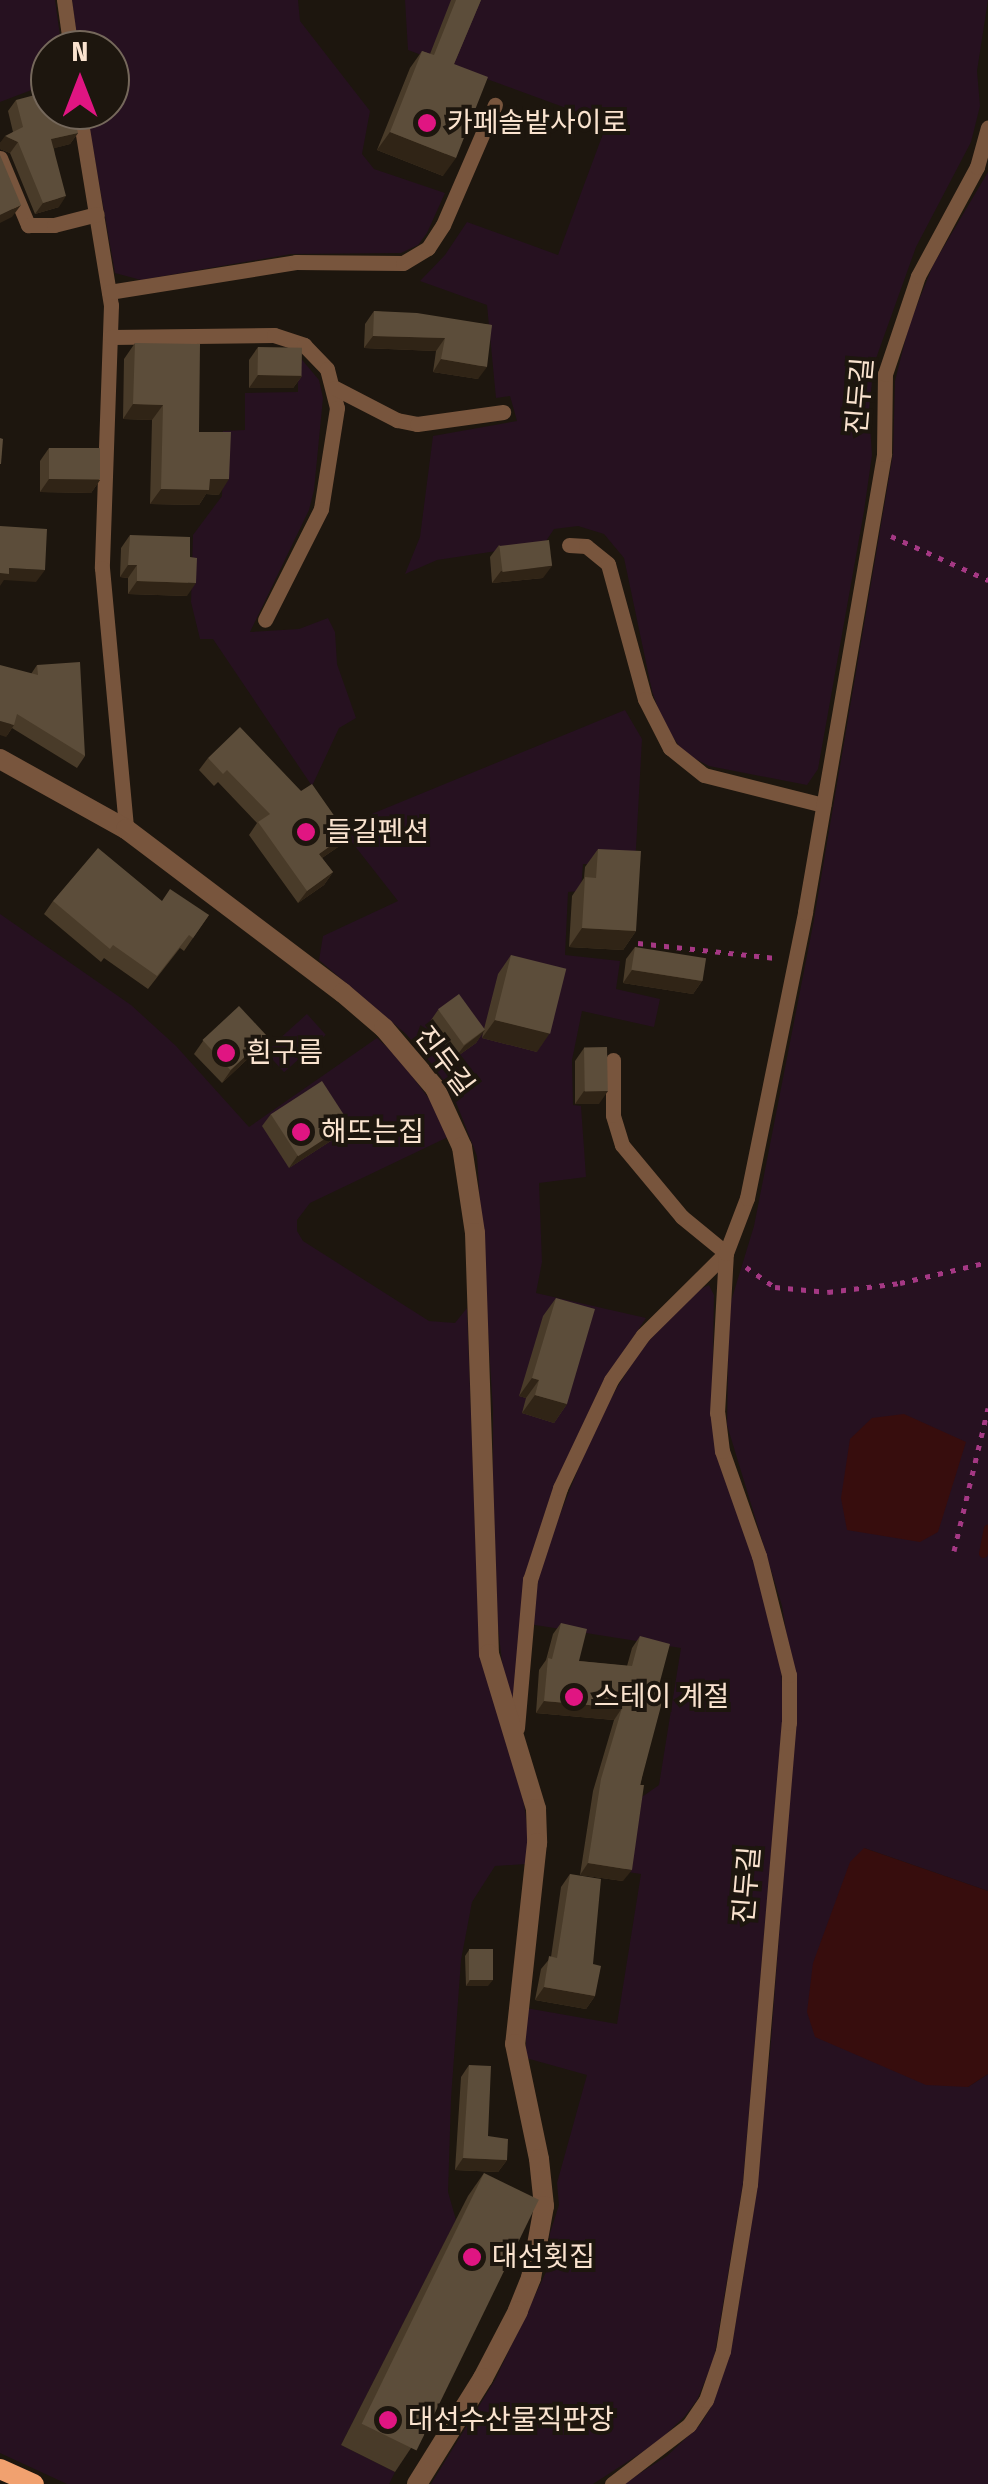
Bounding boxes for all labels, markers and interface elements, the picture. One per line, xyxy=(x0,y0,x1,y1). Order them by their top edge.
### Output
north arrow xyxy=(30,30,130,130)
text: N xyxy=(72,35,88,68)
place label: 카페솔밭사이로 xyxy=(447,106,627,140)
marker: 카페솔밭사이로 xyxy=(416,112,438,134)
street label: 진두길 xyxy=(840,356,880,436)
place label: 들길펜션 xyxy=(326,815,429,849)
marker: 들길펜션 xyxy=(295,821,317,843)
street label: 진두길 xyxy=(407,1020,481,1102)
place label: 흰구름 xyxy=(246,1036,323,1070)
marker: 흰구름 xyxy=(215,1042,237,1064)
place label: 해뜨는집 xyxy=(321,1115,424,1149)
marker: 해뜨는집 xyxy=(290,1121,312,1143)
place label: 스테이 계절 xyxy=(594,1680,729,1714)
marker: 스테이 계절 xyxy=(563,1686,585,1708)
street label: 진두길 xyxy=(727,1845,767,1925)
place label: 대선횟집 xyxy=(492,2240,595,2274)
marker: 대선횟집 xyxy=(461,2246,483,2268)
place label: 대선수산물직판장 xyxy=(408,2403,614,2437)
marker: 대선수산물직판장 xyxy=(377,2409,399,2431)

